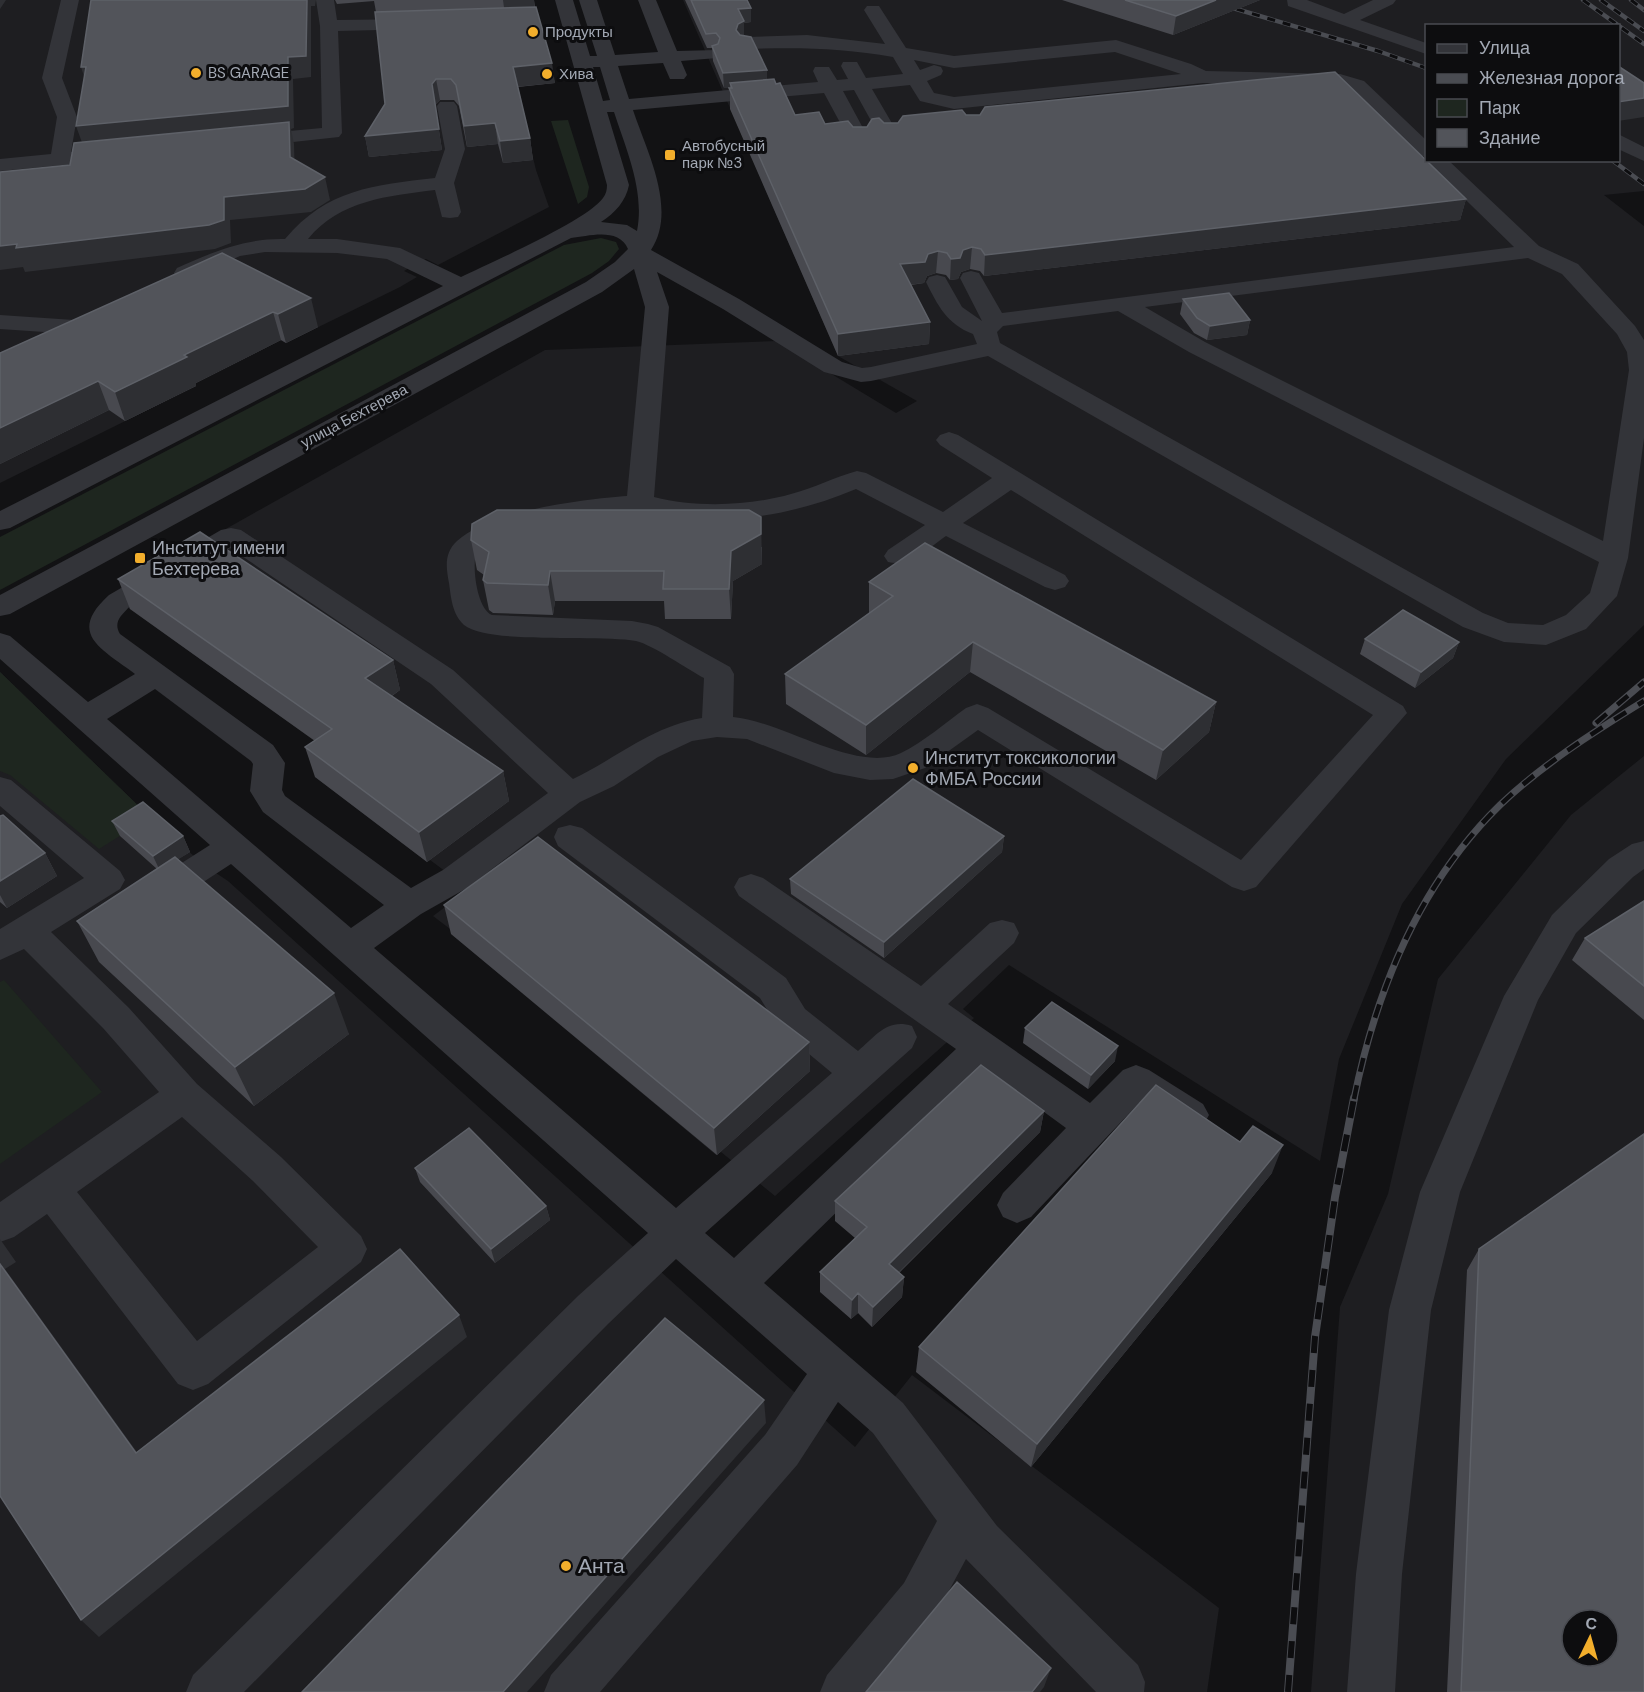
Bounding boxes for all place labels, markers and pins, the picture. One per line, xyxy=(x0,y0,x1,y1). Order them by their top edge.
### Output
place label: Продукты xyxy=(545,22,613,42)
marker: Продукты xyxy=(526,25,540,39)
place label: BS GARAGE xyxy=(208,63,289,83)
place label: Хива xyxy=(559,64,594,84)
marker: BS GARAGE xyxy=(189,66,203,80)
marker: Хива xyxy=(540,67,554,81)
place label: Автобусный парк №3 xyxy=(682,136,765,173)
marker: Автобусный парк №3 xyxy=(663,148,677,162)
place label: Институт имени Бехтерева xyxy=(152,536,285,581)
marker: Институт имени Бехтерева xyxy=(133,551,147,565)
place label: Институт токсикологии ФМБА России xyxy=(925,746,1116,791)
marker: Институт токсикологии ФМБА России xyxy=(906,761,920,775)
place label: Анта xyxy=(578,1552,625,1580)
marker: Анта xyxy=(559,1559,573,1573)

